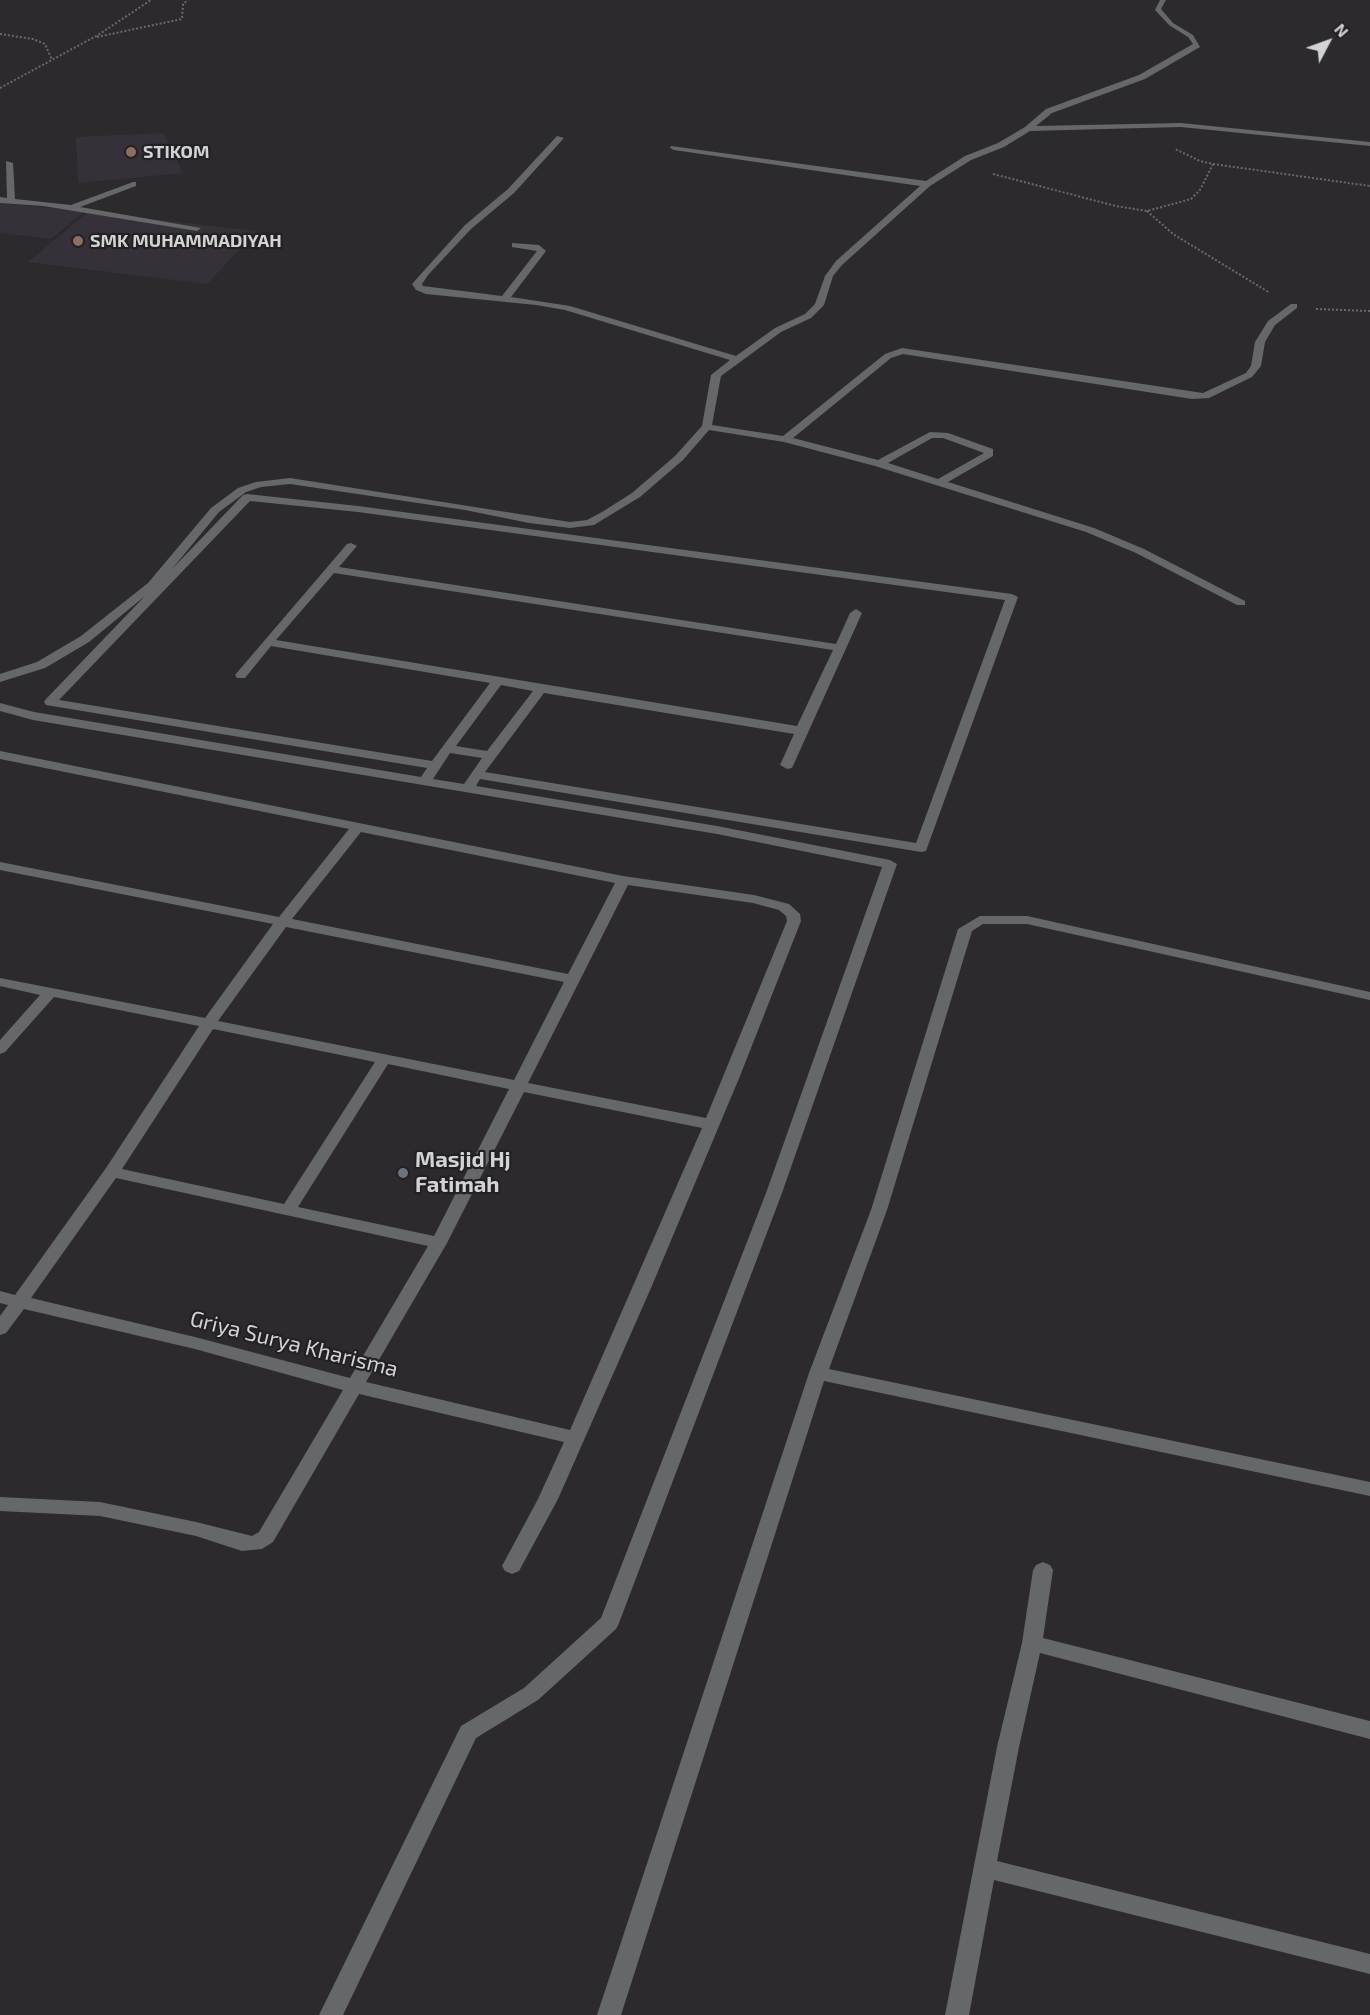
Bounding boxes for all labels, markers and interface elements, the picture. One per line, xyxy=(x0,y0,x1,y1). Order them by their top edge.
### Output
north arrow xyxy=(1298,12,1358,72)
text: N xyxy=(1331,19,1353,40)
place label: STIKOM xyxy=(143,141,209,163)
marker: STIKOM xyxy=(124,145,138,159)
place label: SMK MUHAMMADIYAH xyxy=(90,230,282,252)
marker: SMK MUHAMMADIYAH xyxy=(71,234,85,248)
place label: Masjid Hj Fatimah xyxy=(415,1147,511,1198)
marker: Masjid Hj Fatimah xyxy=(396,1166,410,1180)
street label: Griya Surya Kharisma xyxy=(187,1305,401,1383)

